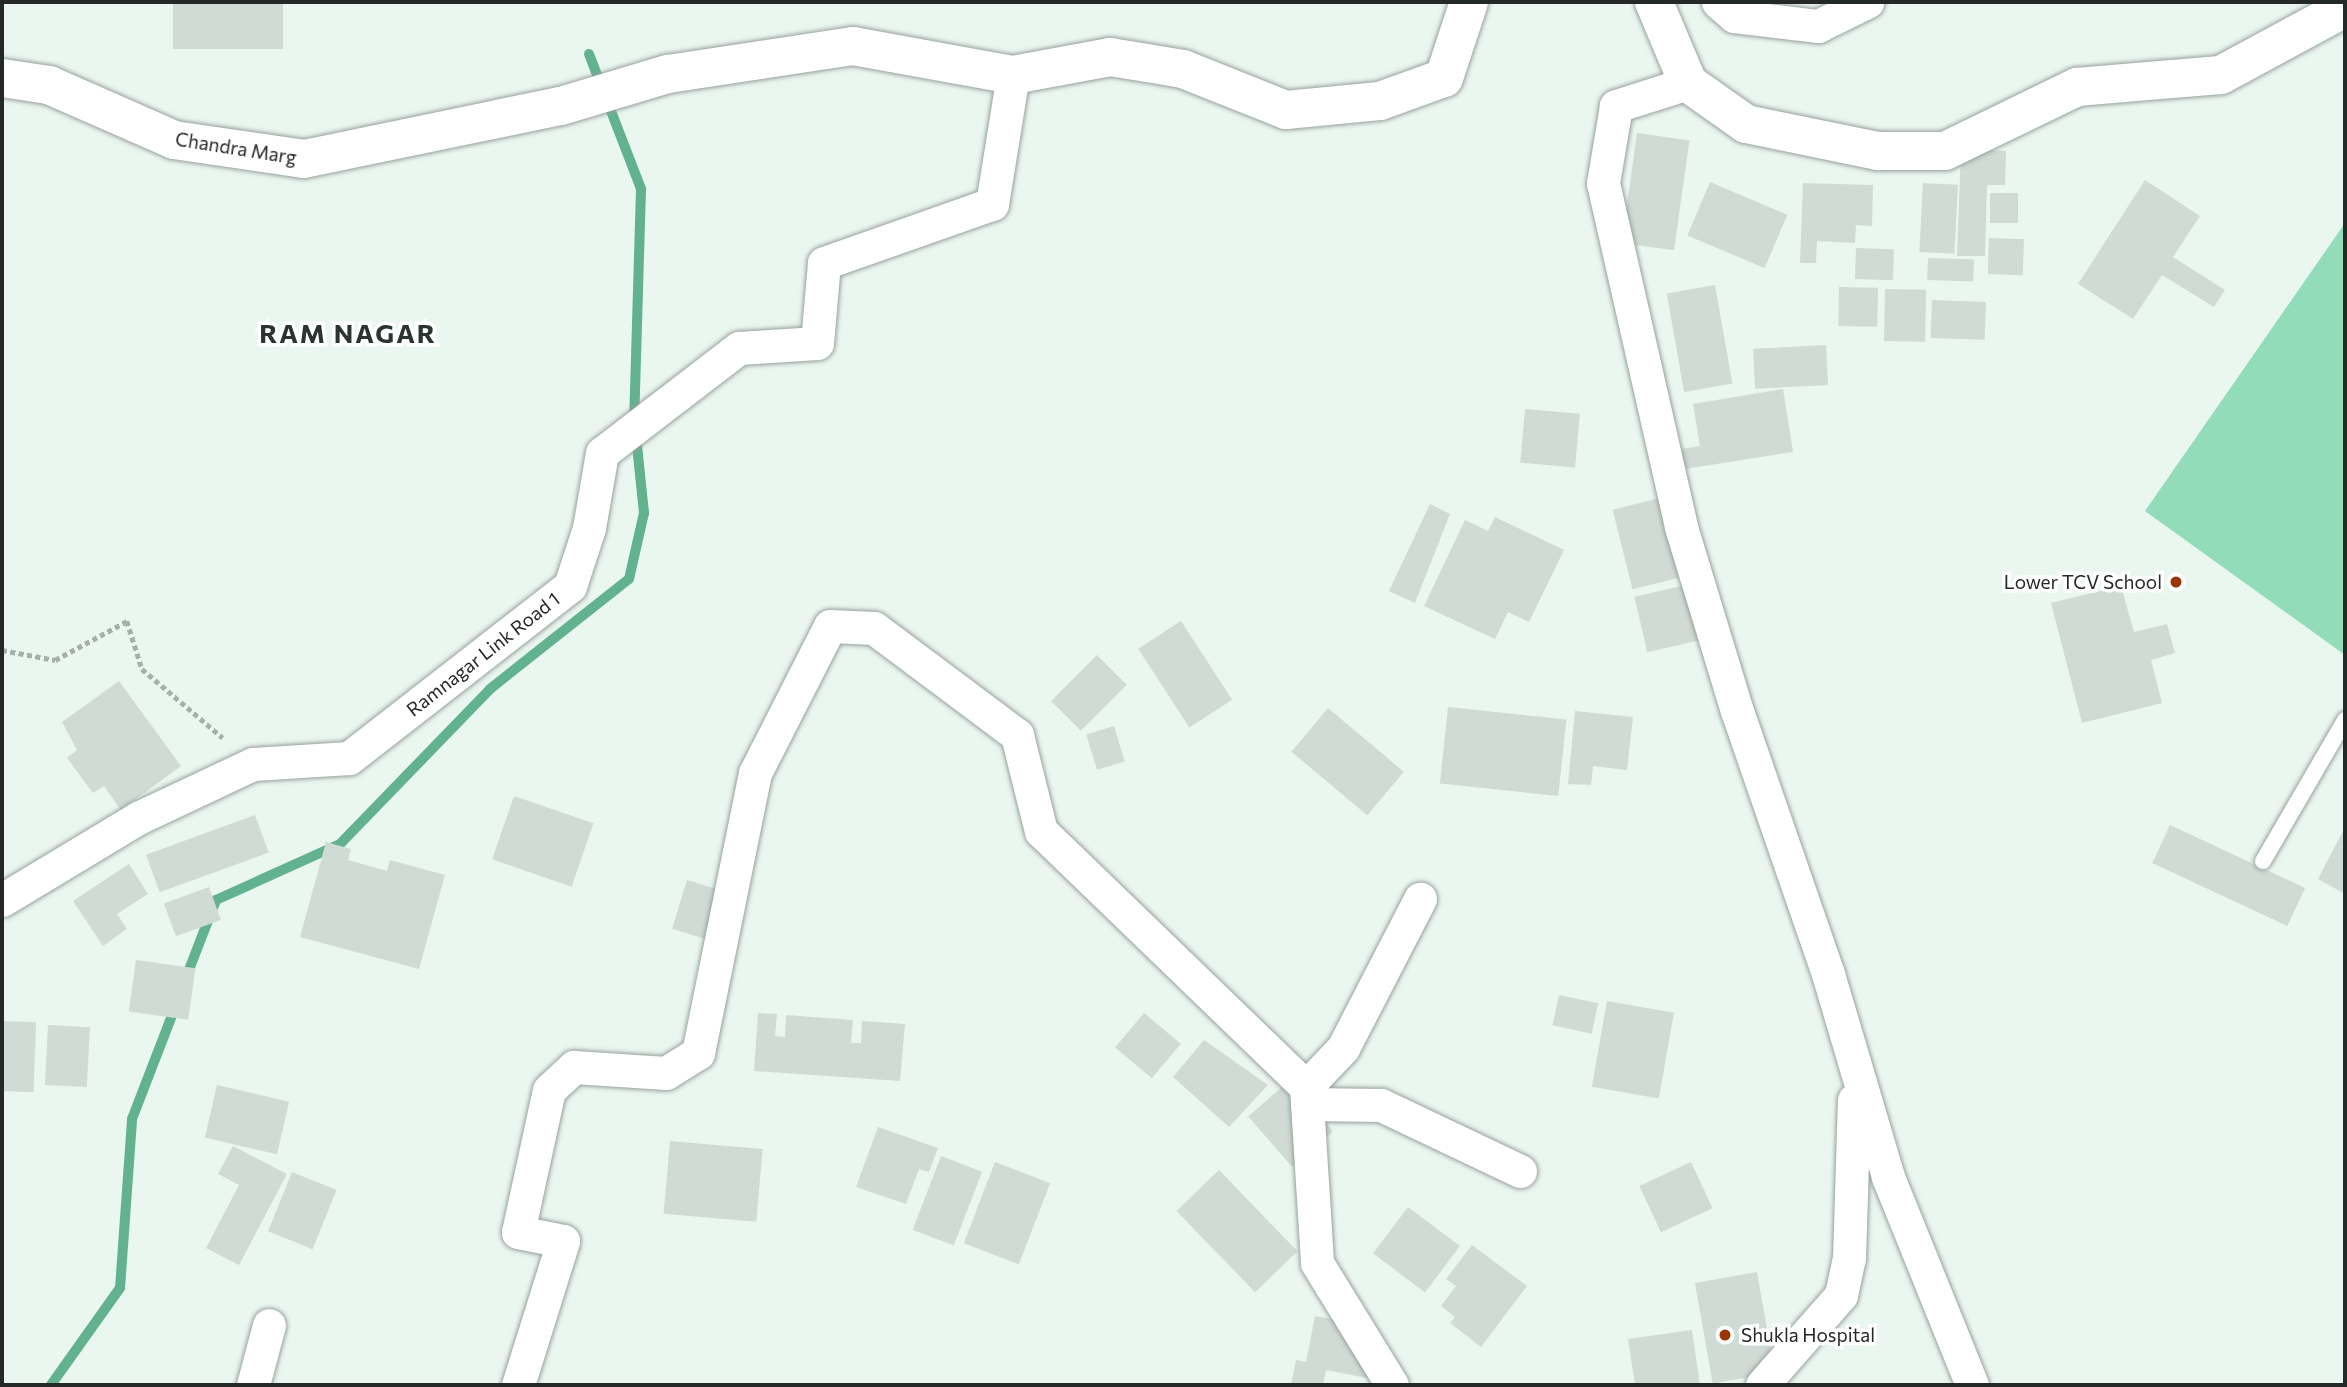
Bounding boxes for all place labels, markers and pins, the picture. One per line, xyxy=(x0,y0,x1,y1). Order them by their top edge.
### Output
place label: Lower TCV School xyxy=(2004,571,2162,593)
marker: Lower TCV School xyxy=(2168,574,2184,590)
place label: Shukla Hospital xyxy=(1741,1324,1875,1346)
marker: Shukla Hospital xyxy=(1715,1325,1735,1345)

